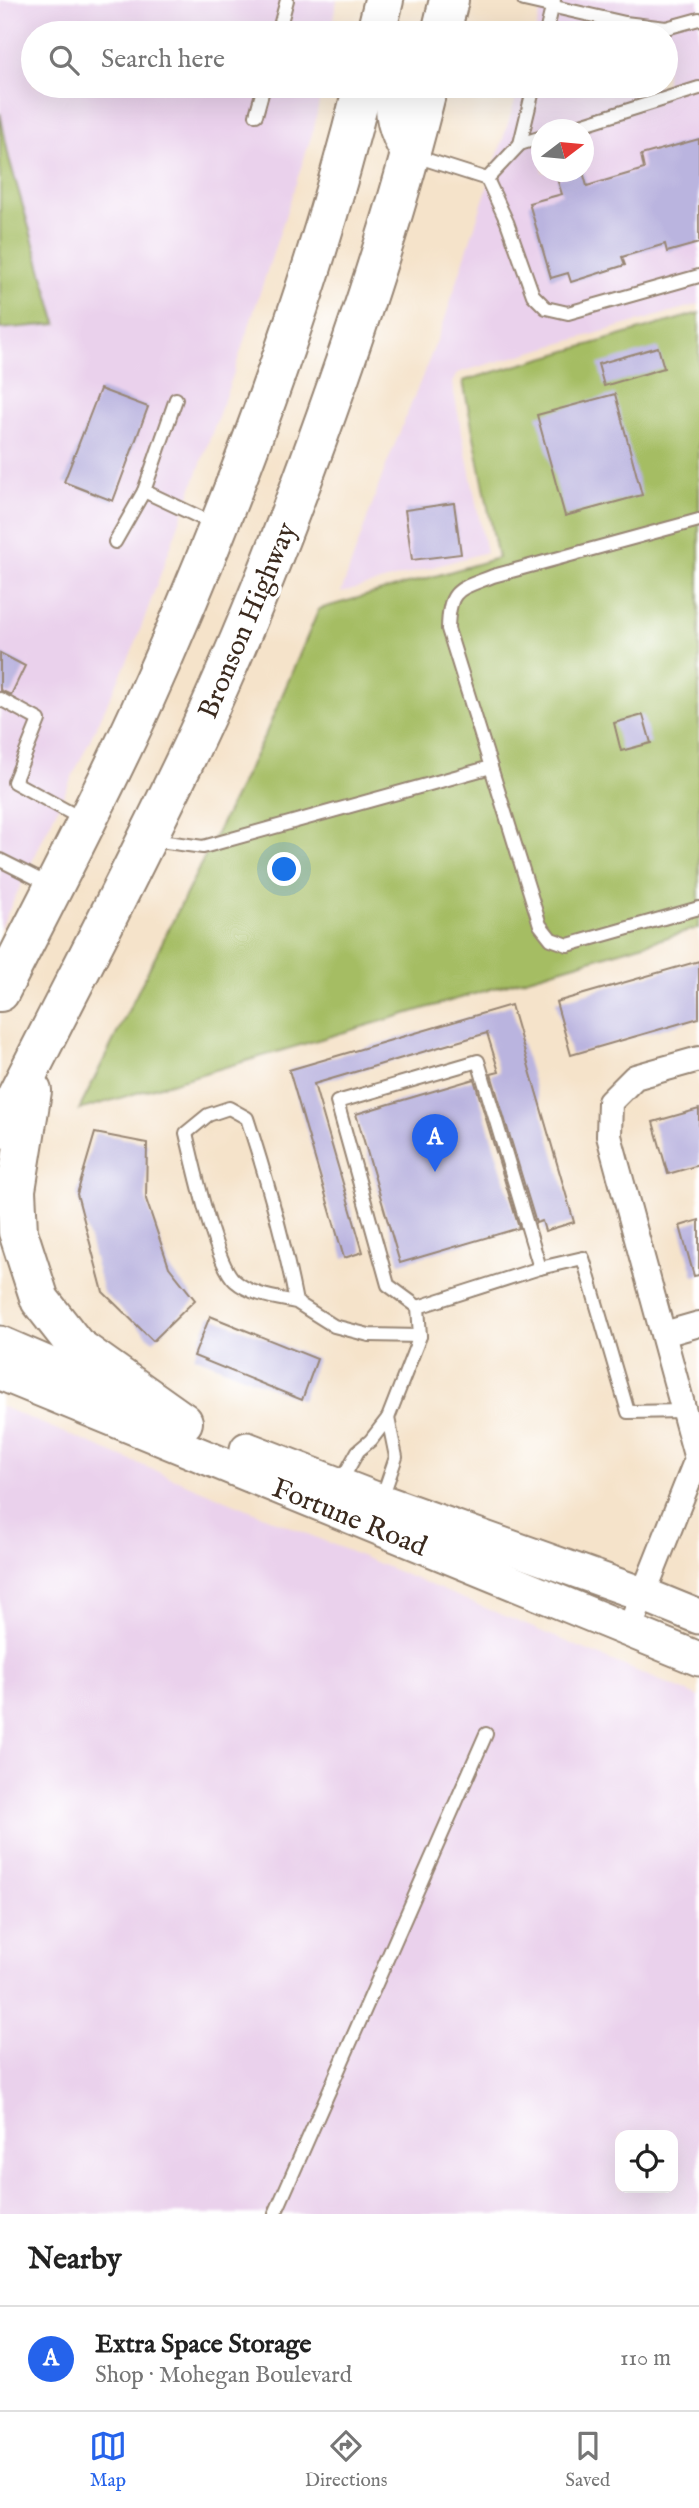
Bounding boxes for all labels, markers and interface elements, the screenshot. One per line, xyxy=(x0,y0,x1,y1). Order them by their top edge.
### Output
search box xyxy=(21,21,678,98)
icon: search xyxy=(45,41,83,79)
text: Search here xyxy=(101,43,225,76)
north arrow xyxy=(531,119,594,182)
street label: Bronson Highway xyxy=(191,517,305,724)
your location xyxy=(267,852,301,886)
pin: A xyxy=(412,1114,458,1172)
street label: Fortune Road xyxy=(266,1471,432,1565)
map controls xyxy=(615,2130,678,2193)
button: locate xyxy=(615,2130,678,2193)
text: Nearby xyxy=(28,2241,121,2279)
text: Extra Space Storage xyxy=(95,2328,311,2361)
text: A xyxy=(43,2344,59,2373)
text: 110 m xyxy=(620,2344,671,2373)
text: Shop · Mohegan Boulevard xyxy=(95,2361,352,2390)
tab: Map xyxy=(89,2427,127,2493)
tab: Directions xyxy=(305,2427,387,2493)
tab: Saved xyxy=(565,2427,610,2493)

